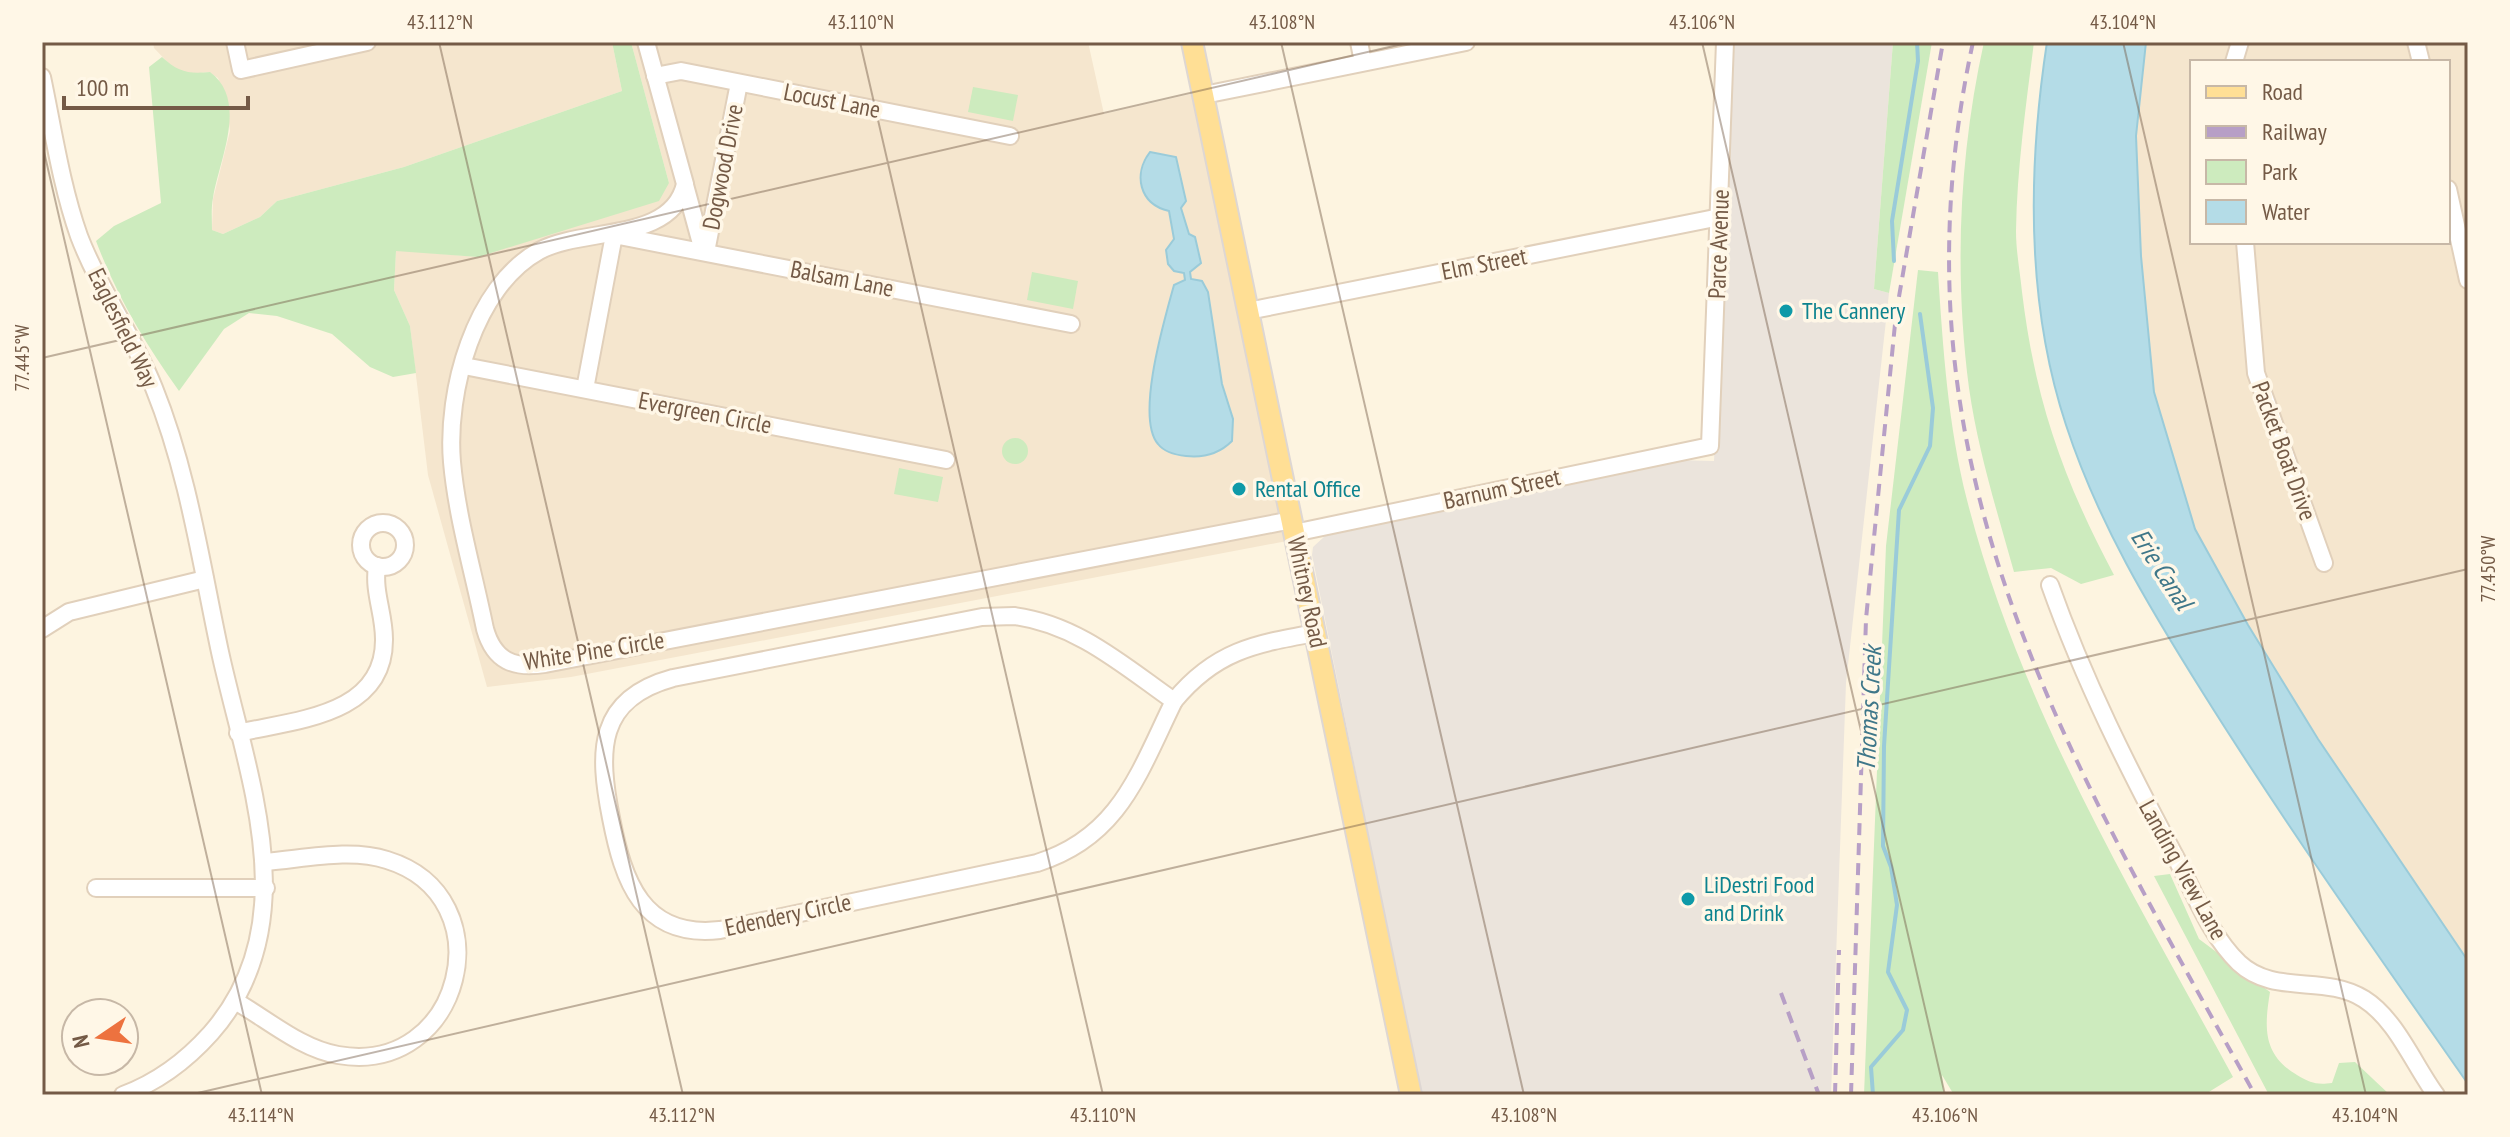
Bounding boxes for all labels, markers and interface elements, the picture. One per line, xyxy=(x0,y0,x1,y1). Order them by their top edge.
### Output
text: 43.112°N xyxy=(407,9,473,35)
text: 43.110°N xyxy=(828,9,894,35)
text: 43.108°N xyxy=(1249,9,1315,35)
text: 43.106°N xyxy=(1669,9,1735,35)
text: 43.104°N xyxy=(2090,9,2156,35)
scale bar xyxy=(64,60,248,110)
legend xyxy=(2190,60,2450,244)
text: 100 m xyxy=(76,72,129,103)
street label: Locust Lane xyxy=(781,76,883,125)
text: Road xyxy=(2262,76,2303,107)
street label: Dogwood Drive xyxy=(695,102,750,232)
text: Railway xyxy=(2262,116,2327,147)
text: Park xyxy=(2262,156,2298,187)
street label: Parce Avenue xyxy=(1701,189,1736,299)
text: Water xyxy=(2262,196,2310,227)
street label: Elm Street xyxy=(1439,240,1530,287)
street label: Balsam Lane xyxy=(788,253,896,304)
street label: Eaglesfield Way xyxy=(81,263,166,393)
place label: The Cannery xyxy=(1802,295,1905,326)
marker: The Cannery xyxy=(1777,302,1795,320)
text: 77.445°W xyxy=(9,324,35,392)
street label: Packet Boat Drive xyxy=(2245,377,2324,525)
street label: Evergreen Circle xyxy=(636,384,774,441)
street label: Barnum Street xyxy=(1441,461,1564,516)
place label: Rental Office xyxy=(1255,473,1361,504)
marker: Rental Office xyxy=(1230,480,1248,498)
water label: Erie Canal xyxy=(2124,522,2202,618)
street label: Whitney Road xyxy=(1281,533,1334,650)
text: 77.450°W xyxy=(2475,535,2501,603)
street label: White Pine Circle xyxy=(522,624,666,677)
water label: Thomas Creek xyxy=(1849,642,1888,773)
street label: Landing View Lane xyxy=(2132,794,2235,945)
place label: LiDestri Food and Drink xyxy=(1704,869,1814,928)
street label: Edendery Circle xyxy=(722,886,854,943)
marker: LiDestri Food and Drink xyxy=(1679,890,1697,908)
north arrow xyxy=(60,997,140,1077)
text: N xyxy=(66,1033,95,1050)
text: 43.114°N xyxy=(228,1102,294,1128)
text: 43.112°N xyxy=(649,1102,715,1128)
text: 43.110°N xyxy=(1070,1102,1136,1128)
text: 43.108°N xyxy=(1491,1102,1557,1128)
text: 43.106°N xyxy=(1912,1102,1978,1128)
text: 43.104°N xyxy=(2332,1102,2398,1128)

